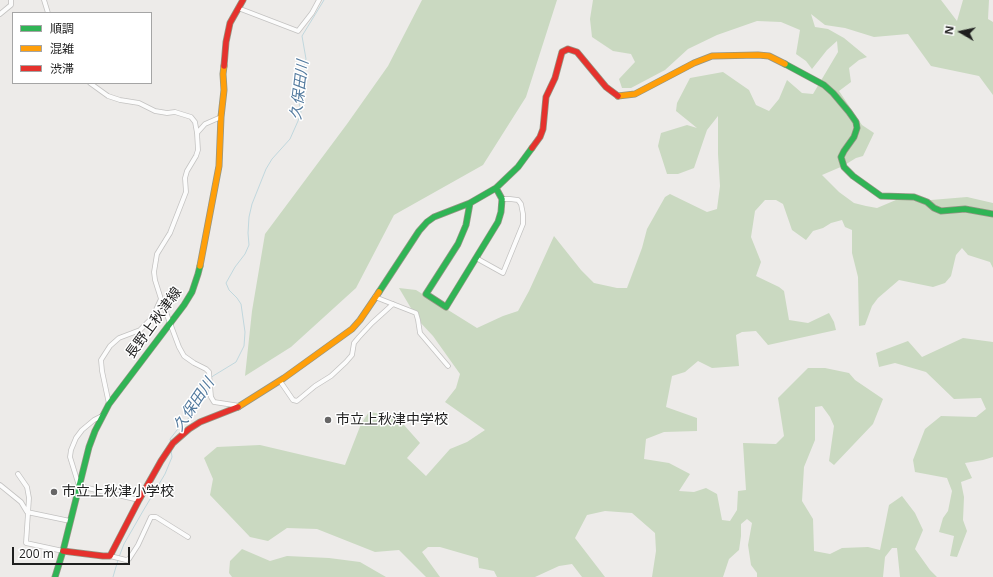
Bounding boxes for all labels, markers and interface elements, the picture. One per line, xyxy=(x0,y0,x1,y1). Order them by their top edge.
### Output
legend xyxy=(12,12,152,84)
north arrow xyxy=(941,12,981,52)
text: 順調 xyxy=(50,20,74,37)
text: N xyxy=(941,24,957,36)
text: 混雑 xyxy=(50,40,74,57)
water label: 久保田川 xyxy=(287,59,313,121)
text: 渋滞 xyxy=(50,60,74,77)
street label: 長野上秋津線 xyxy=(123,284,185,362)
water label: 久保田川 xyxy=(170,375,218,435)
place label: 市立上秋津中学校 xyxy=(336,412,448,428)
marker: 市立上秋津中学校 xyxy=(323,415,333,425)
place label: 市立上秋津小学校 xyxy=(62,484,174,500)
marker: 市立上秋津小学校 xyxy=(49,487,59,497)
scale bar xyxy=(14,539,132,565)
text: 200 m xyxy=(19,545,54,562)

